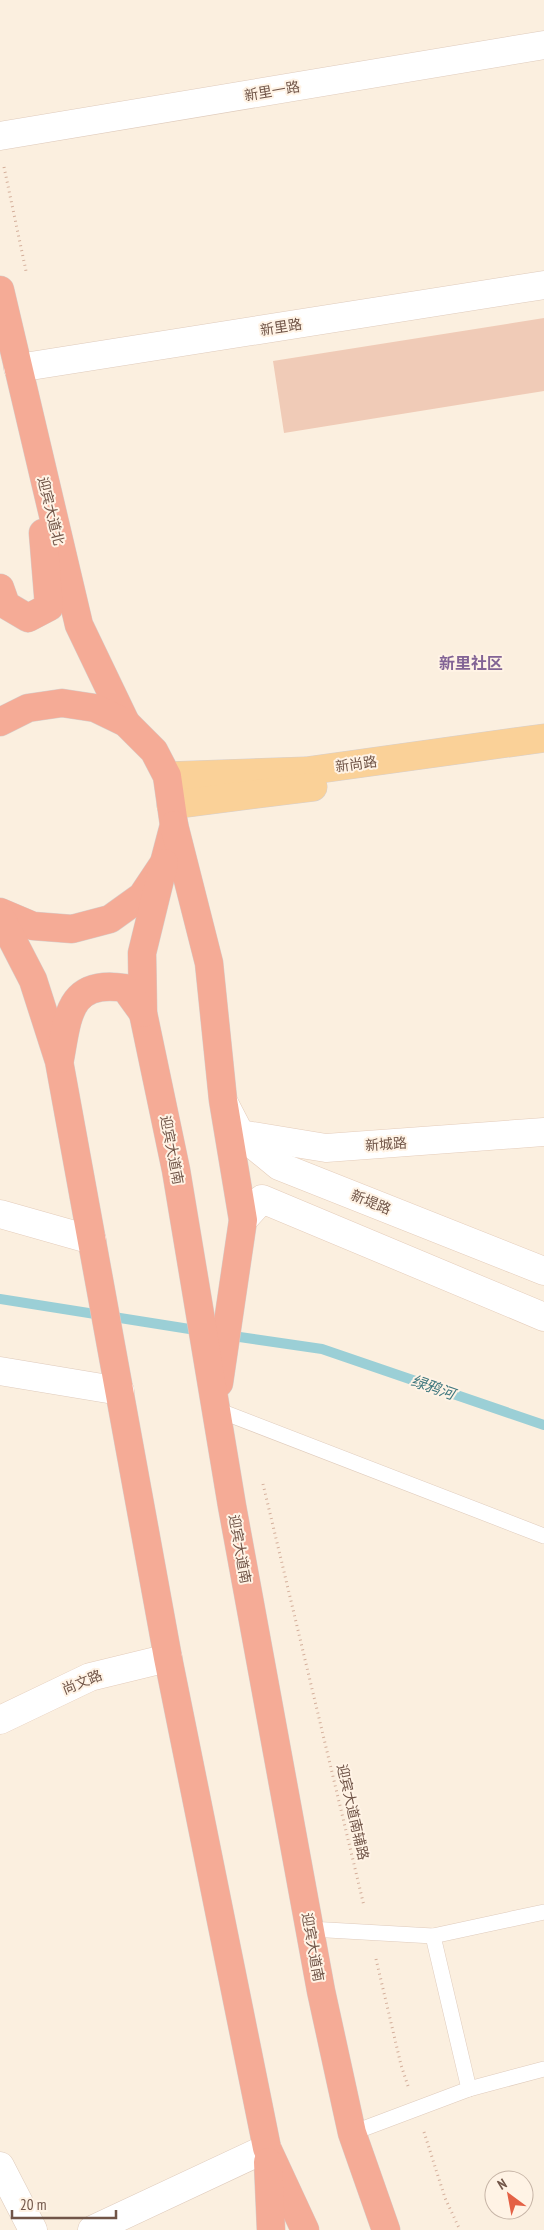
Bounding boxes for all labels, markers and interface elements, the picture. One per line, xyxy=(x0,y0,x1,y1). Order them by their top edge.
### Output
street label: 新里一路 xyxy=(243,77,301,105)
street label: 新里路 xyxy=(259,315,303,339)
street label: 迎宾大道北 xyxy=(34,475,68,547)
district label: 新里社区 xyxy=(439,653,503,673)
street label: 新尚路 xyxy=(334,752,378,776)
street label: 迎宾大道南 xyxy=(156,1114,188,1186)
street label: 新城路 xyxy=(364,1134,408,1154)
street label: 新堤路 xyxy=(348,1186,394,1218)
water label: 绿鸦河 xyxy=(409,1371,460,1404)
street label: 迎宾大道南 xyxy=(225,1513,255,1585)
street label: 尚文路 xyxy=(59,1666,105,1698)
street label: 迎宾大道南辅路 xyxy=(333,1762,373,1862)
street label: 迎宾大道南 xyxy=(298,1911,328,1983)
north arrow xyxy=(484,2170,534,2220)
text: N xyxy=(494,2174,510,2194)
scale bar xyxy=(12,2188,116,2220)
text: 20 m xyxy=(20,2195,46,2214)

